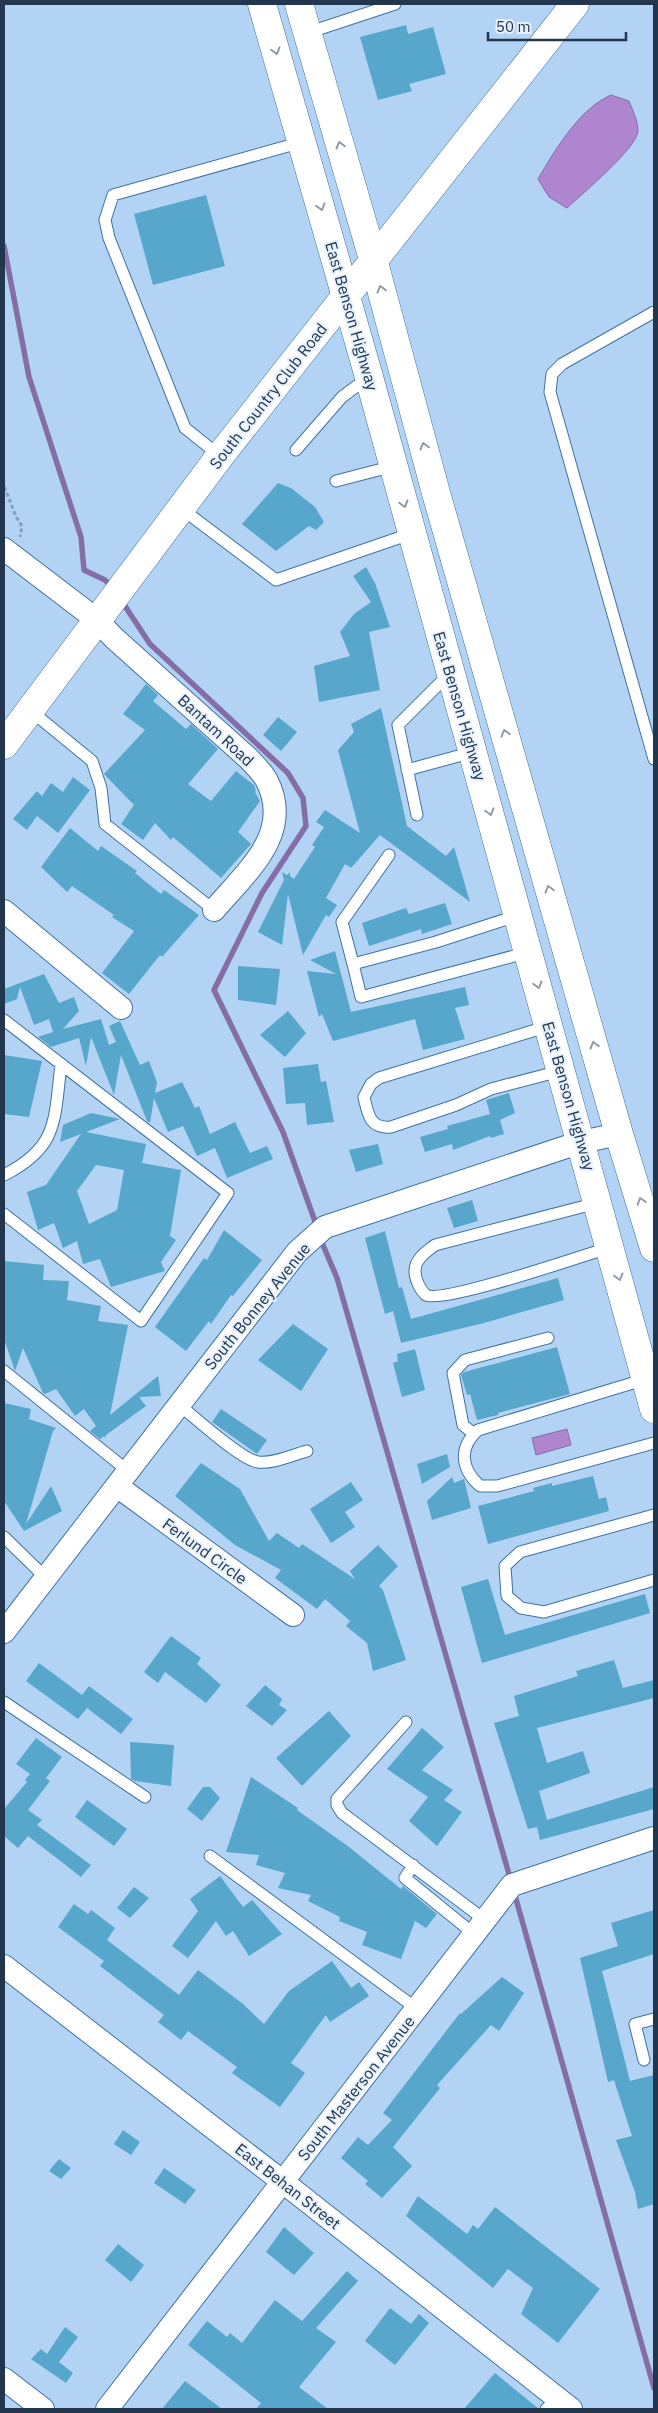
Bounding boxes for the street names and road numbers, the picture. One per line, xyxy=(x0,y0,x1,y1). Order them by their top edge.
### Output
street label: East Benson Highway xyxy=(321,239,383,393)
street label: South Country Club Road xyxy=(205,319,331,473)
street label: East Benson Highway xyxy=(429,629,491,783)
street label: Bantam Road xyxy=(174,690,258,770)
street label: East Benson Highway xyxy=(538,1019,600,1173)
street label: South Bonney Avenue xyxy=(200,1238,314,1373)
street label: Ferlund Circle xyxy=(159,1514,251,1589)
street label: South Masterson Avenue xyxy=(293,2011,419,2164)
street label: East Behan Street xyxy=(231,2139,345,2233)

